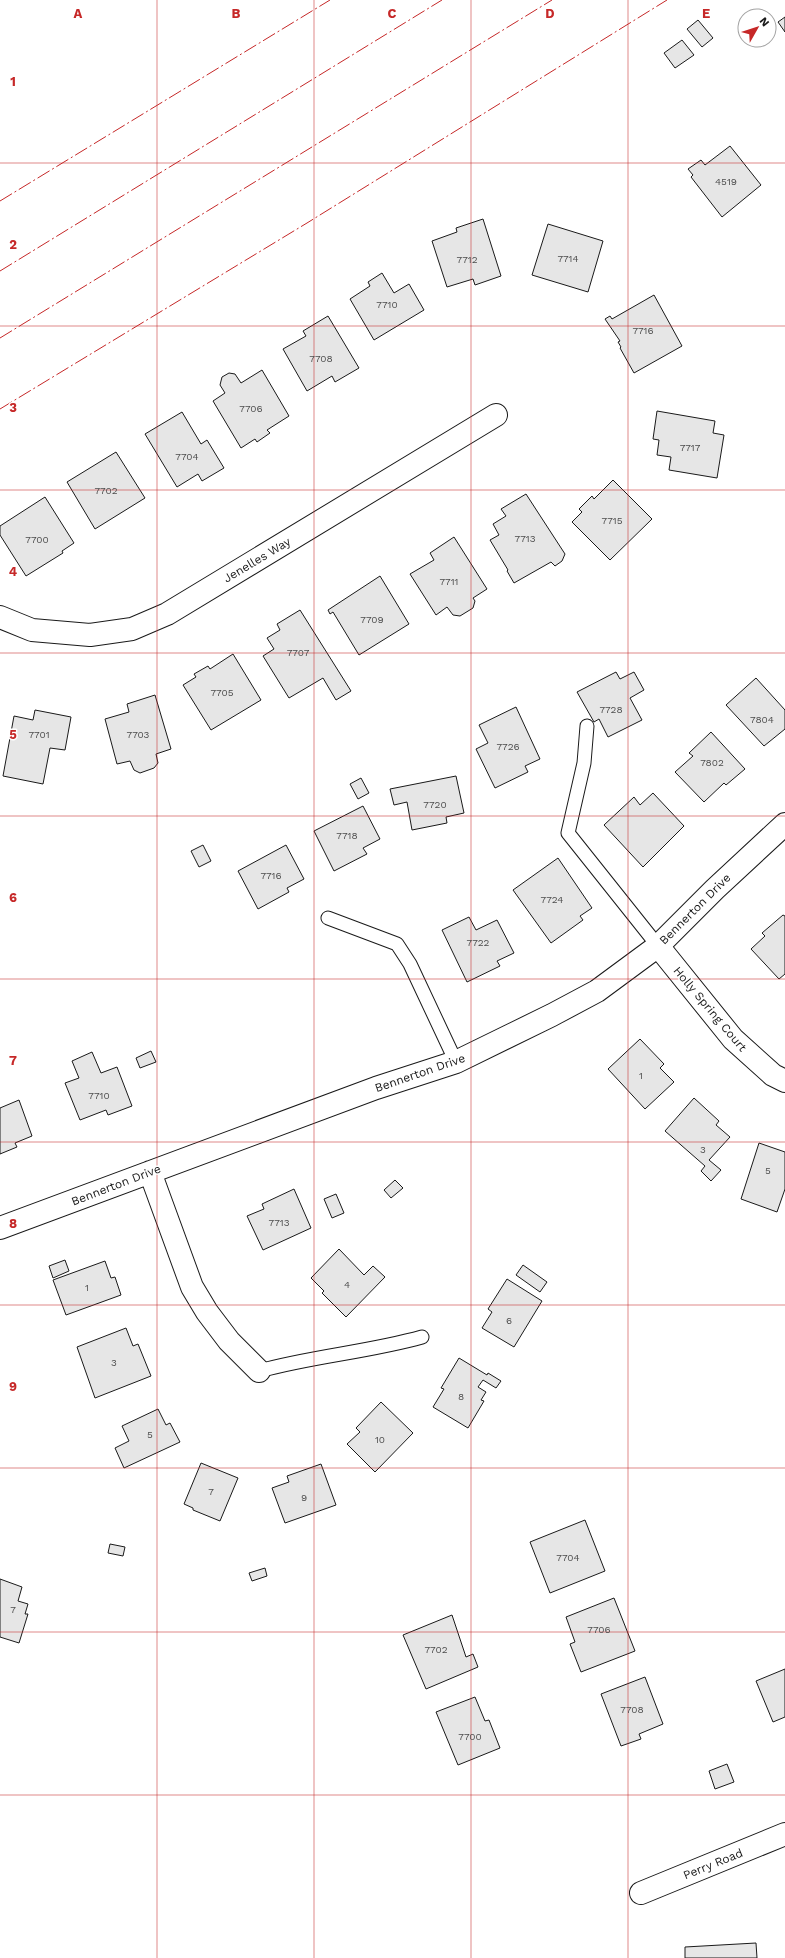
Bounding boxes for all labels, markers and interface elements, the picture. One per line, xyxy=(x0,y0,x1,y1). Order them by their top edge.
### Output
text: A xyxy=(74,6,83,21)
text: B xyxy=(232,6,241,21)
text: C xyxy=(388,6,397,21)
text: D xyxy=(545,6,555,21)
text: E xyxy=(702,6,710,21)
north arrow xyxy=(737,8,777,48)
text: N xyxy=(757,15,772,29)
text: 1 xyxy=(10,74,16,89)
house number: 4519 xyxy=(715,176,737,187)
text: 2 xyxy=(9,237,17,252)
house number: 7714 xyxy=(557,253,579,264)
house number: 7712 xyxy=(457,254,478,265)
house number: 7710 xyxy=(376,299,398,310)
house number: 7716 xyxy=(632,325,654,336)
house number: 7708 xyxy=(309,353,333,364)
text: 3 xyxy=(9,400,17,415)
house number: 7706 xyxy=(239,403,263,414)
house number: 7717 xyxy=(680,442,701,453)
house number: 7704 xyxy=(175,451,199,462)
house number: 7702 xyxy=(94,485,118,496)
house number: 7715 xyxy=(602,515,623,526)
house number: 7713 xyxy=(515,533,536,544)
house number: 7700 xyxy=(25,534,49,545)
street label: Jenelles Way xyxy=(221,534,294,586)
text: 4 xyxy=(9,564,18,579)
house number: 7711 xyxy=(439,576,459,587)
house number: 7709 xyxy=(360,614,384,625)
house number: 7707 xyxy=(287,647,310,658)
house number: 7705 xyxy=(210,687,234,698)
house number: 7728 xyxy=(599,704,623,715)
house number: 7804 xyxy=(750,714,774,725)
text: 5 xyxy=(9,727,17,742)
house number: 7701 xyxy=(28,729,50,740)
house number: 7703 xyxy=(127,729,150,740)
house number: 7726 xyxy=(496,741,520,752)
house number: 7802 xyxy=(700,757,724,768)
house number: 7720 xyxy=(423,799,447,810)
house number: 7718 xyxy=(336,830,358,841)
house number: 7716 xyxy=(260,870,282,881)
street label: Bennerton Drive xyxy=(657,871,733,947)
text: 6 xyxy=(9,890,17,905)
house number: 7724 xyxy=(541,894,563,905)
house number: 7722 xyxy=(467,937,490,948)
street label: Holly Spring Court xyxy=(670,964,750,1054)
street label: Bennerton Drive xyxy=(373,1051,467,1095)
text: 7 xyxy=(9,1053,17,1068)
house number: 1 xyxy=(639,1070,643,1081)
house number: 7710 xyxy=(88,1090,110,1101)
house number: 3 xyxy=(700,1144,706,1155)
street label: Bennerton Drive xyxy=(69,1161,163,1208)
house number: 5 xyxy=(765,1165,771,1176)
text: 8 xyxy=(9,1216,17,1231)
house number: 7713 xyxy=(269,1217,290,1228)
house number: 4 xyxy=(344,1279,350,1290)
house number: 1 xyxy=(85,1282,89,1293)
house number: 6 xyxy=(506,1315,512,1326)
house number: 3 xyxy=(111,1357,117,1368)
text: 9 xyxy=(9,1379,17,1394)
house number: 8 xyxy=(458,1391,464,1402)
house number: 5 xyxy=(147,1429,153,1440)
house number: 10 xyxy=(375,1434,385,1445)
house number: 7 xyxy=(208,1486,214,1497)
house number: 9 xyxy=(301,1492,307,1503)
house number: 7704 xyxy=(556,1552,580,1563)
house number: 7 xyxy=(10,1604,16,1615)
house number: 7706 xyxy=(587,1624,611,1635)
house number: 7702 xyxy=(424,1644,448,1655)
house number: 7708 xyxy=(620,1704,644,1715)
house number: 7700 xyxy=(458,1731,482,1742)
street label: Perry Road xyxy=(681,1846,745,1882)

